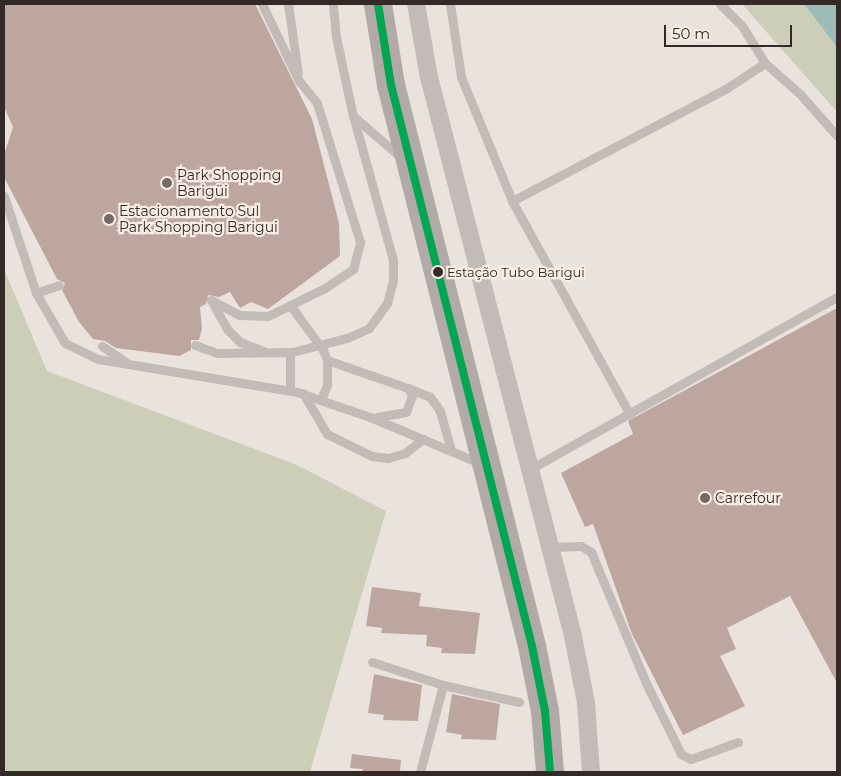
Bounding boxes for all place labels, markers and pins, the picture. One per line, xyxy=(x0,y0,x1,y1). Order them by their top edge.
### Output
place label: Park Shopping Barigüi xyxy=(177,167,281,200)
marker: Park Shopping Barigüi xyxy=(161,177,173,189)
place label: Estacionamento Sul Park Shopping Barigui xyxy=(119,203,278,236)
marker: Estacionamento Sul Park Shopping Barigui xyxy=(103,213,115,225)
place label: Estação Tubo Barigui xyxy=(447,264,585,280)
marker: Estação Tubo Barigui xyxy=(433,267,443,277)
place label: Carrefour xyxy=(715,490,781,506)
marker: Carrefour xyxy=(699,492,711,504)

